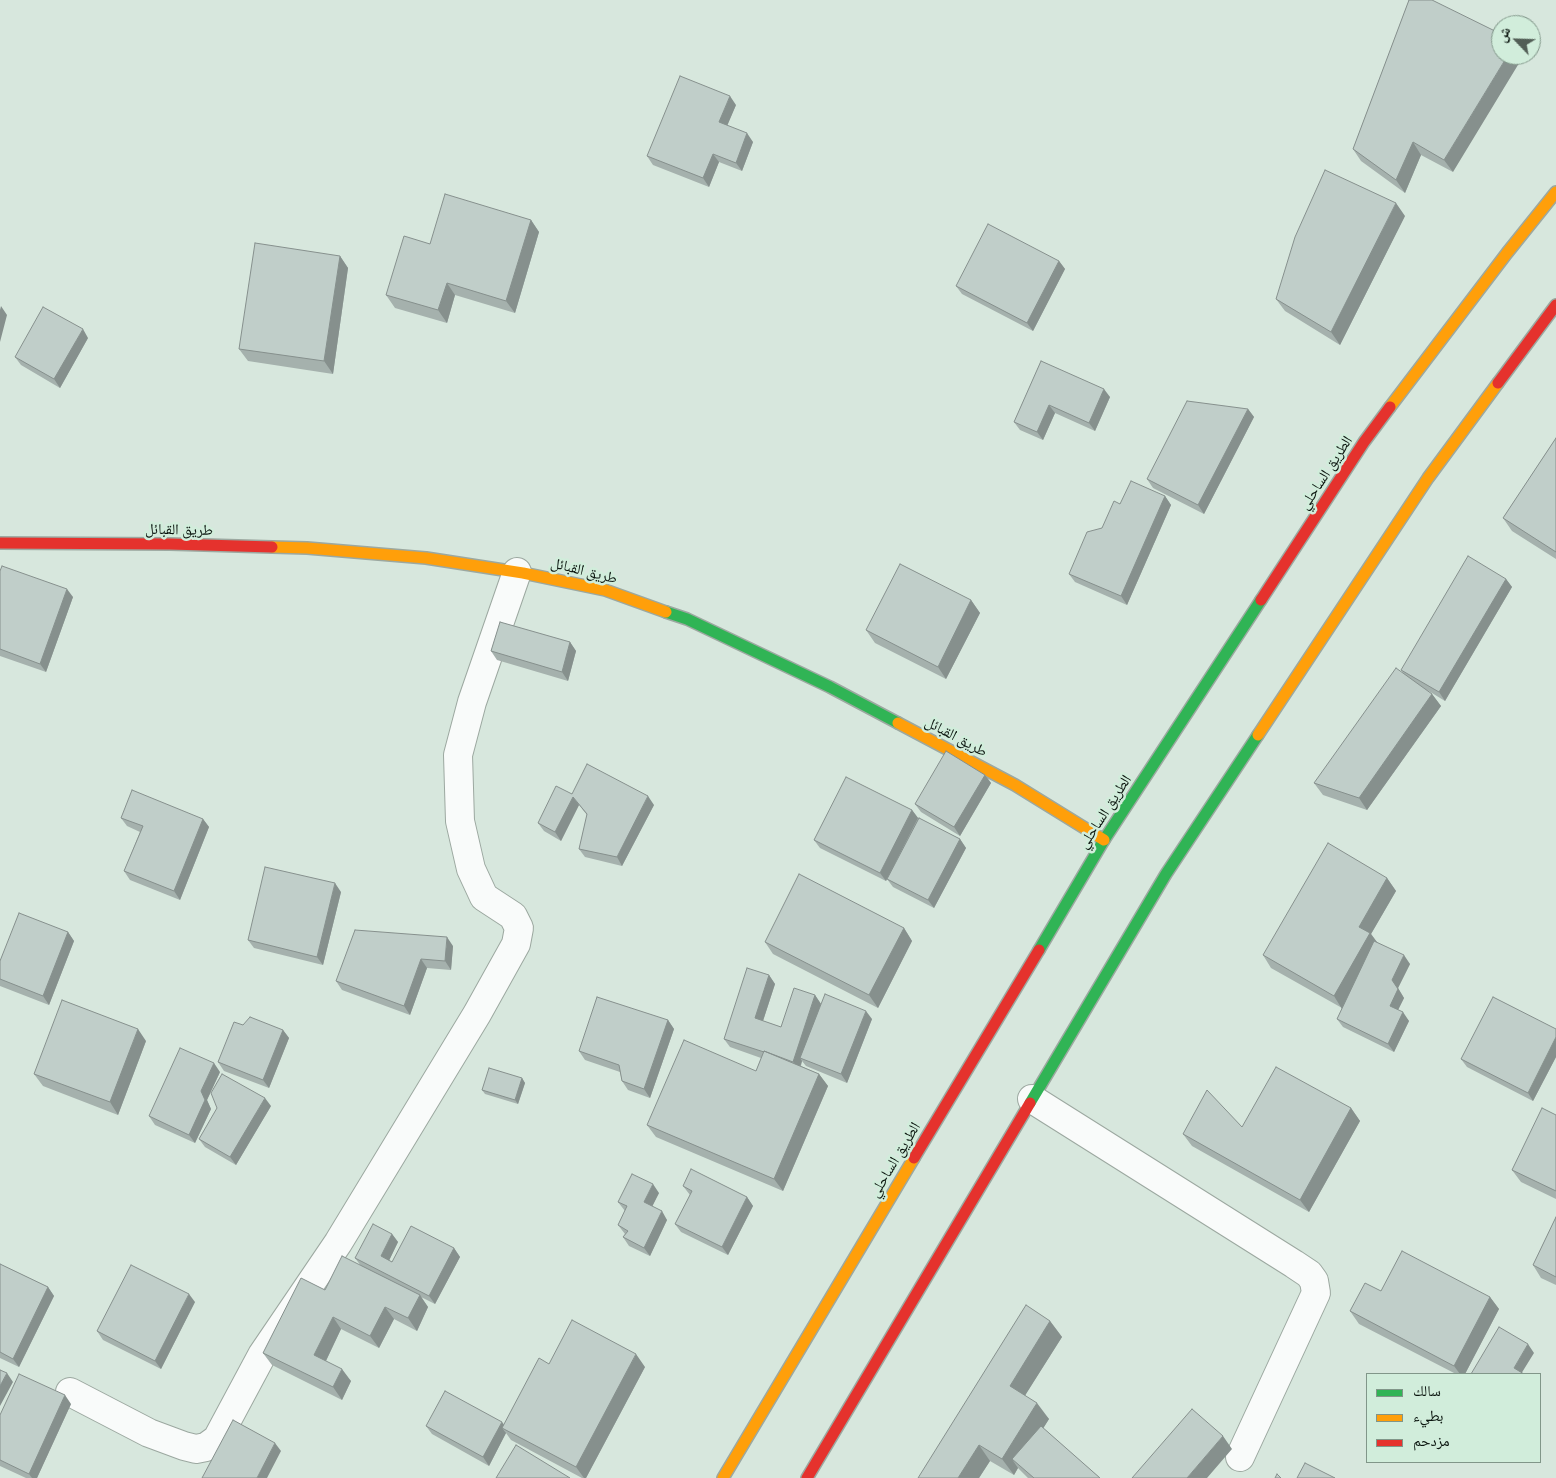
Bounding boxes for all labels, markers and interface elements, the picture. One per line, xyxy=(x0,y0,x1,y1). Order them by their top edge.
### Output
north arrow xyxy=(1491,15,1541,65)
text: ش xyxy=(1492,24,1514,45)
street label: الطريق الساحلي xyxy=(1295,433,1357,513)
street label: طريق القبائل xyxy=(145,520,213,540)
street label: طريق القبائل xyxy=(549,554,619,588)
street label: طريق القبائل xyxy=(922,713,990,761)
street label: الطريق الساحلي xyxy=(1074,772,1136,852)
street label: الطريق الساحلي xyxy=(866,1119,924,1201)
legend xyxy=(1366,1373,1541,1463)
text: سالك xyxy=(1413,1381,1441,1400)
text: بطيء xyxy=(1413,1406,1443,1425)
text: مزدحم xyxy=(1413,1431,1450,1450)

